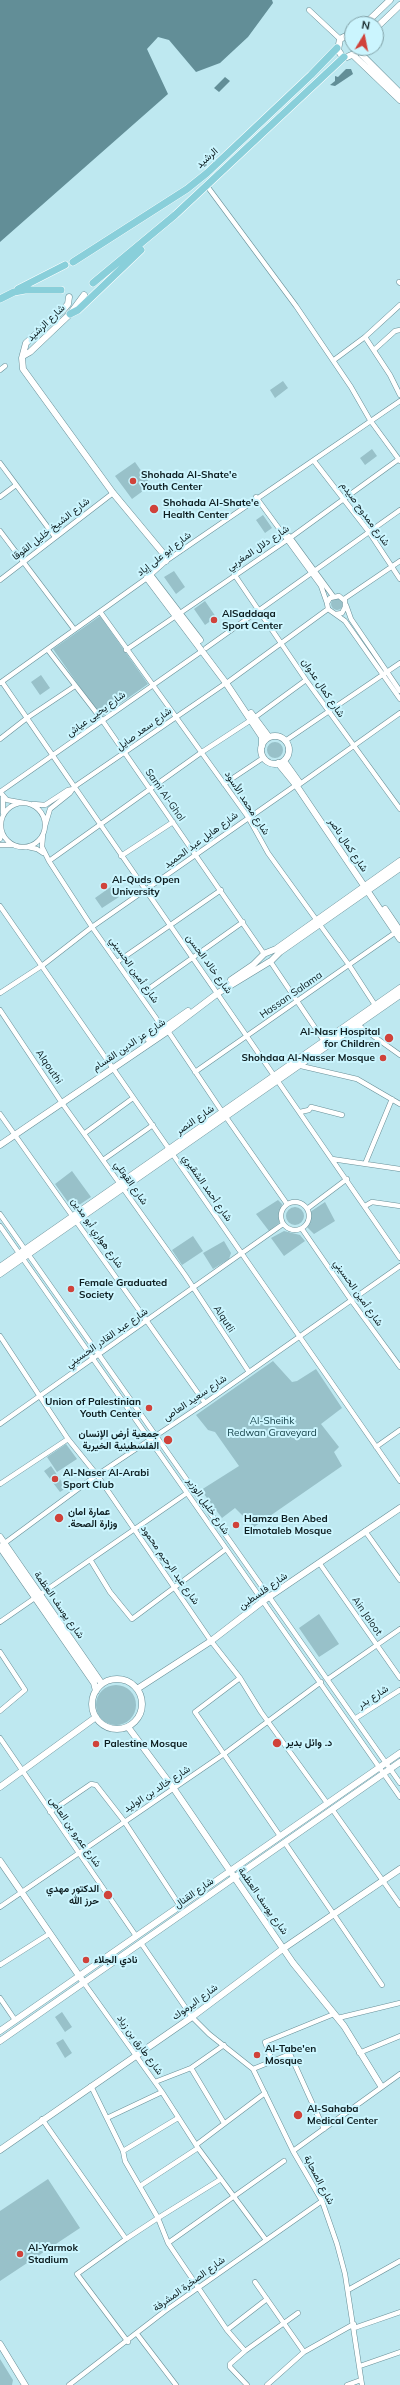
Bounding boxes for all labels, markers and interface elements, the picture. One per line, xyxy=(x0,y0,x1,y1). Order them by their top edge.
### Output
north arrow xyxy=(344,16,384,56)
text: N xyxy=(361,18,371,33)
street label: الرشيد xyxy=(194,145,220,171)
street label: شارع الرشيد xyxy=(25,302,67,344)
place label: Shohada Al-Shate'e Youth Center xyxy=(141,469,237,492)
marker: Shohada Al-Shate'e Youth Center xyxy=(128,476,138,486)
street label: شارع ممدوح صيدم xyxy=(338,480,392,548)
street label: شارع الشيخ خليل القوقا xyxy=(10,495,92,563)
place label: Shohada Al-Shate'e Health Center xyxy=(163,497,259,520)
marker: Shohada Al-Shate'e Health Center xyxy=(148,503,160,515)
street label: شارع دلال المغربي xyxy=(224,523,292,573)
street label: شارع ابو على إياد xyxy=(135,529,193,579)
place label: AlSaddaqa Sport Center xyxy=(222,608,282,632)
marker: AlSaddaqa Sport Center xyxy=(209,615,219,625)
street label: شارع كمال عدوان xyxy=(299,656,347,720)
street label: شارع يحيى عياش xyxy=(64,689,128,739)
street label: شارع سعد صايل xyxy=(114,705,174,753)
street label: Sami Al-Ghol xyxy=(143,766,187,824)
street label: شارع محمد الأسود xyxy=(222,769,272,837)
street label: شارع هايل عبد الحميد xyxy=(162,809,240,871)
street label: شارع كمال ناصر xyxy=(326,816,370,874)
place label: Al-Quds Open University xyxy=(112,874,180,898)
marker: Al-Quds Open University xyxy=(99,881,109,891)
street label: شارع خالد الحسن xyxy=(183,932,235,996)
street label: شارع أمين الحسيني xyxy=(107,935,161,1005)
street label: Hassan Salama xyxy=(257,969,325,1021)
street label: شارع عز الدين القسام xyxy=(90,1016,168,1074)
place label: Al-Nasr Hospital for Children xyxy=(300,1026,380,1050)
marker: Al-Nasr Hospital for Children xyxy=(383,1032,395,1044)
street label: Alqouthi xyxy=(33,1047,65,1087)
place label: Shohdaa Al-Nasser Mosque xyxy=(242,1052,375,1064)
marker: Shohdaa Al-Nasser Mosque xyxy=(378,1053,388,1063)
street label: شارع النصر xyxy=(174,1103,216,1137)
street label: شارع أحمد الشقيري xyxy=(179,1152,235,1224)
street label: شارع القوتلي xyxy=(112,1159,150,1207)
street label: شارع هواري أبو مدين xyxy=(68,1195,126,1271)
street label: شارع أمين الحسيني xyxy=(331,1258,385,1328)
place label: Female Graduated Society xyxy=(79,1277,167,1300)
marker: Female Graduated Society xyxy=(66,1284,76,1294)
street label: Alqutli xyxy=(211,1303,237,1335)
street label: شارع عبد القادر الحسيني xyxy=(64,1305,150,1371)
street label: شارع سعيد العاص xyxy=(161,1372,229,1424)
place label: Union of Palestinian Youth Center xyxy=(45,1396,141,1420)
marker: Union of Palestinian Youth Center xyxy=(144,1403,154,1413)
park label: Al-Sheihk Redwan Graveyard xyxy=(227,1415,317,1438)
place label: جمعية أرض الإنسان الفلسطينية الخيرية xyxy=(79,1428,159,1452)
marker: جمعية أرض الإنسان الفلسطينية الخيرية xyxy=(162,1434,174,1446)
place label: Al-Naser Al-Arabi Sport Club xyxy=(63,1467,149,1490)
marker: Al-Naser Al-Arabi Sport Club xyxy=(50,1474,60,1484)
street label: شارع خليل الوزير xyxy=(184,1475,232,1537)
place label: عمارة امان .وزارة الصحة xyxy=(68,1506,117,1530)
marker: عمارة امان .وزارة الصحة xyxy=(53,1512,65,1524)
place label: Hamza Ben Abed Elmotaleb Mosque xyxy=(244,1513,332,1536)
marker: Hamza Ben Abed Elmotaleb Mosque xyxy=(231,1520,241,1530)
street label: شارع عبد الرحيم محمود xyxy=(138,1523,202,1607)
street label: شارع يوسف العظمة xyxy=(31,1569,87,1641)
street label: شارع فلسطين xyxy=(236,1570,290,1612)
street label: Ain Jaloot xyxy=(349,1594,385,1638)
street label: شارع بدر xyxy=(355,1683,391,1711)
marker: د. وائل بدير xyxy=(271,1737,283,1749)
place label: د. وائل بدير xyxy=(286,1737,332,1749)
place label: Palestine Mosque xyxy=(104,1738,188,1750)
marker: Palestine Mosque xyxy=(91,1739,101,1749)
street label: شارع خالد بن الوليد xyxy=(121,1763,193,1815)
street label: شارع عمرو بن العاص xyxy=(46,1794,104,1870)
street label: شارع يوسف العظمة xyxy=(235,1865,291,1937)
street label: شارع القنال xyxy=(172,1875,216,1911)
place label: الدكتور مهدي حرز الله xyxy=(46,1883,99,1906)
marker: الدكتور مهدي حرز الله xyxy=(102,1889,114,1901)
place label: نادي الجلاء xyxy=(94,1954,137,1966)
marker: نادي الجلاء xyxy=(81,1955,91,1965)
street label: شارع اليرموك xyxy=(170,1981,220,2023)
street label: شارع طارق بن زياد xyxy=(114,2013,166,2077)
place label: Al-Tabe'en Mosque xyxy=(265,2043,316,2066)
marker: Al-Tabe'en Mosque xyxy=(252,2050,262,2060)
place label: Al-Sahaba Medical Center xyxy=(307,2103,378,2126)
marker: Al-Sahaba Medical Center xyxy=(292,2109,304,2121)
street label: شارع الصحابة xyxy=(301,2153,337,2207)
place label: Al-Yarmok Stadium xyxy=(28,2242,78,2266)
marker: Al-Yarmok Stadium xyxy=(15,2249,25,2259)
street label: شارع الصخرة المشرفة xyxy=(151,2254,227,2314)

